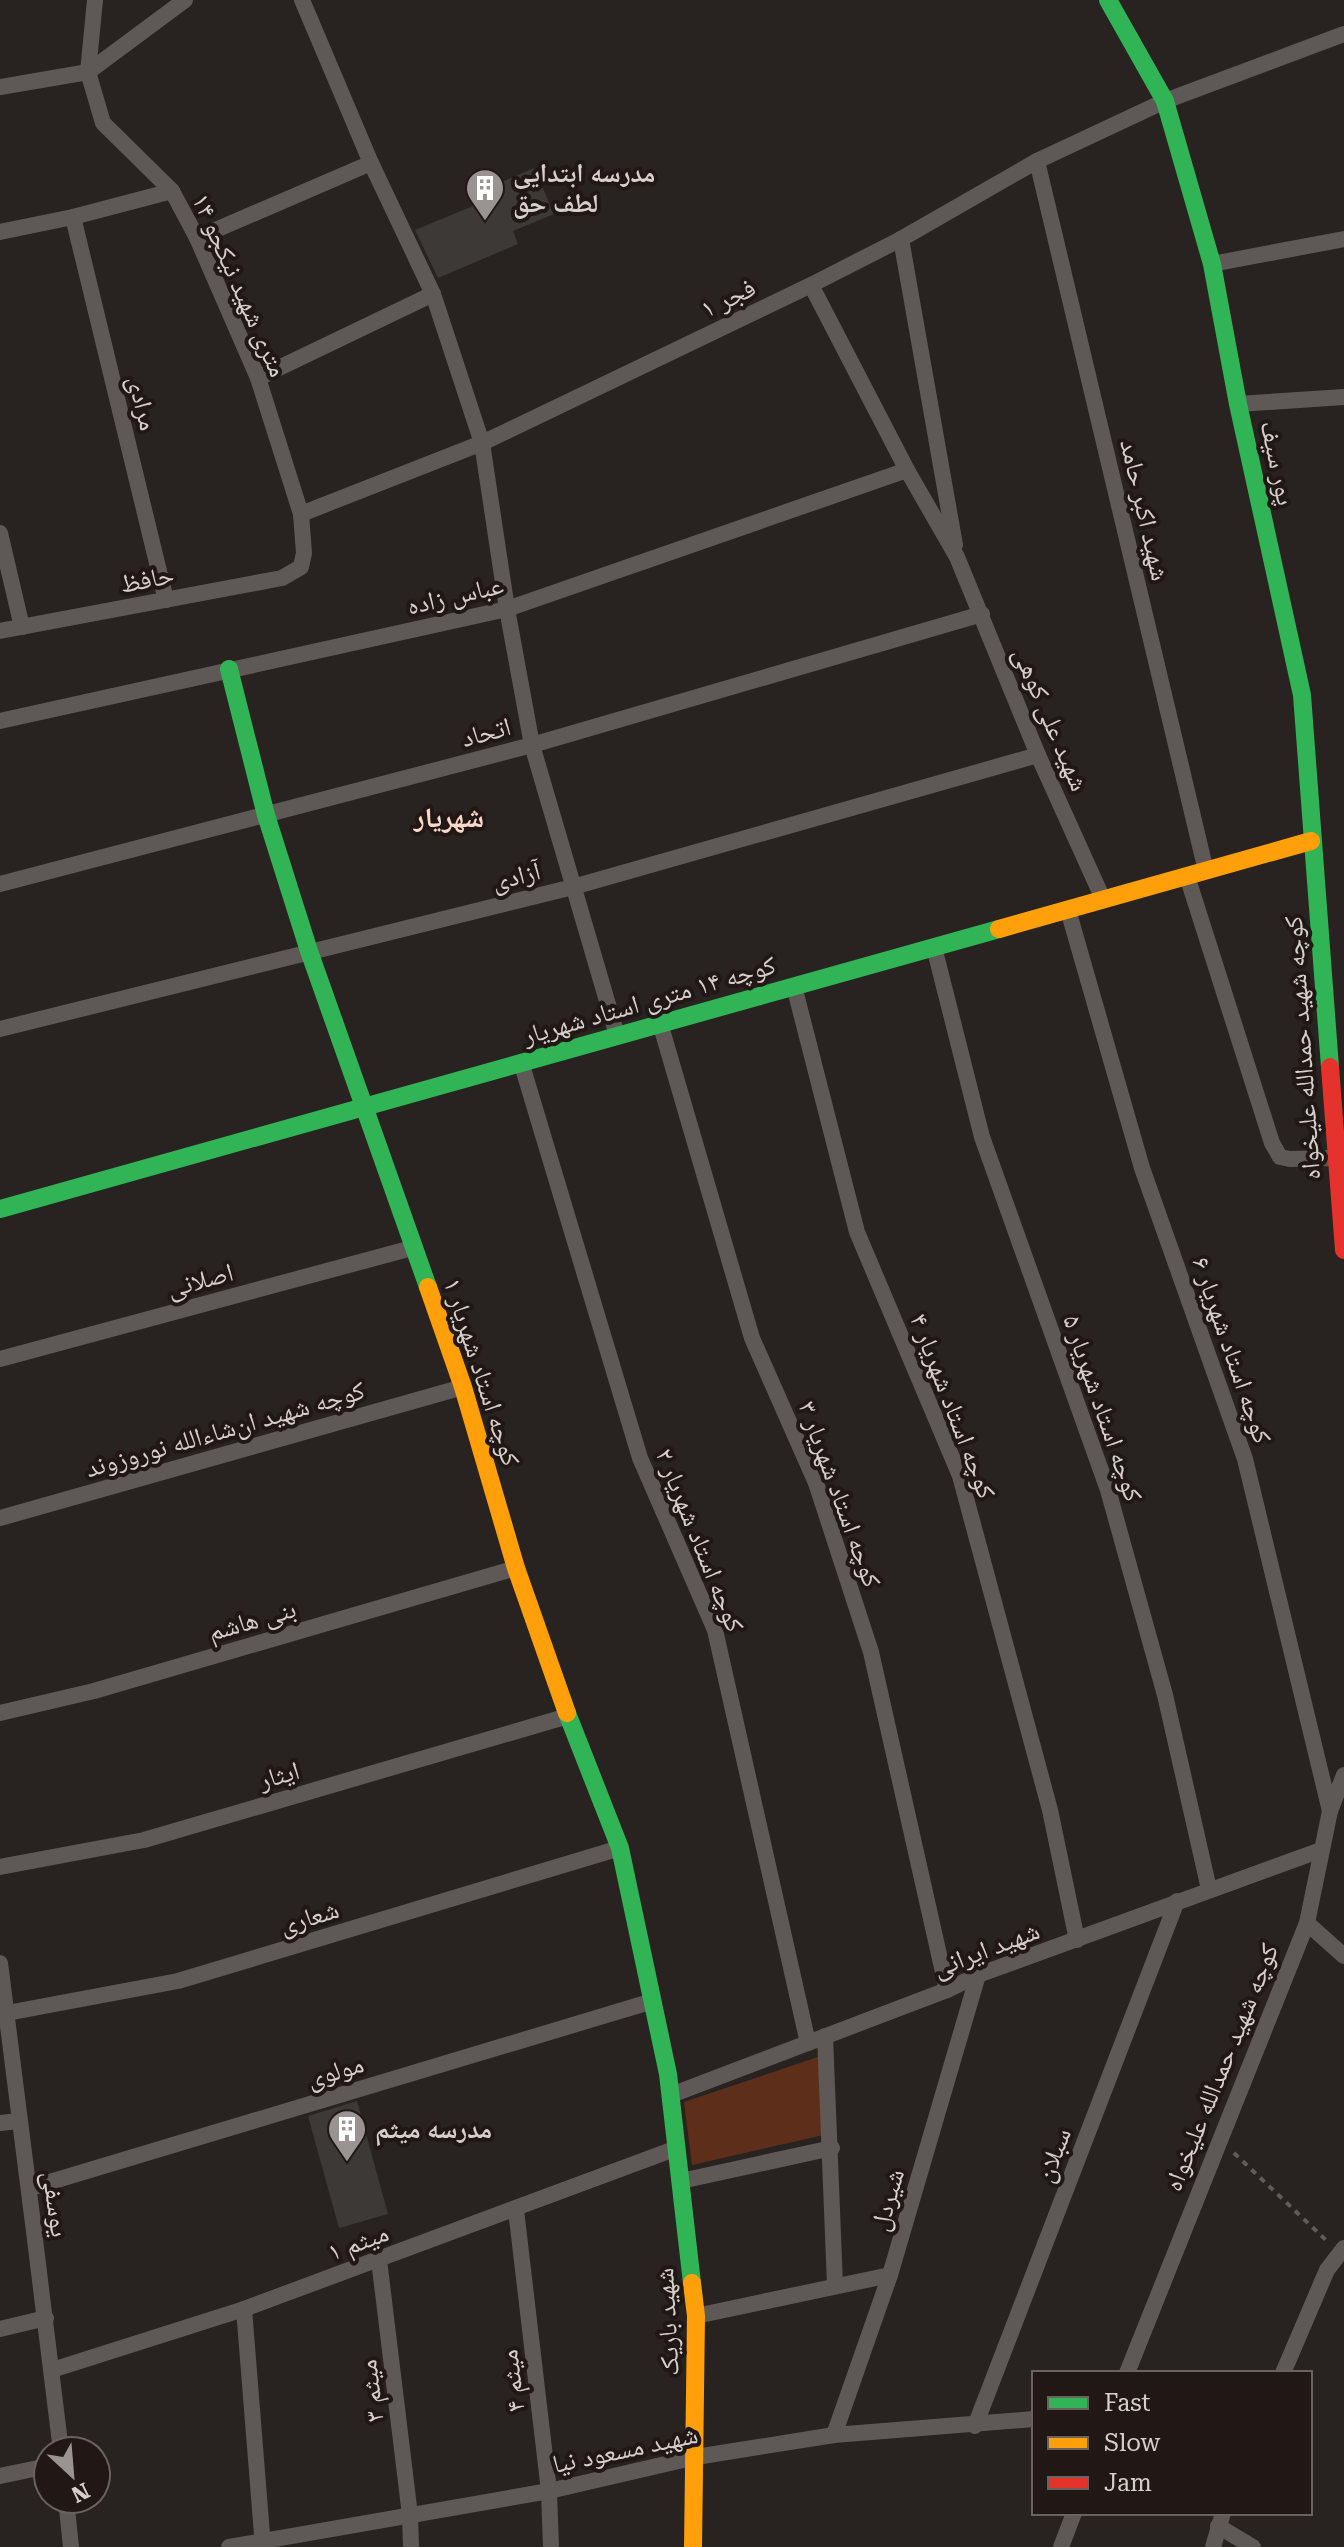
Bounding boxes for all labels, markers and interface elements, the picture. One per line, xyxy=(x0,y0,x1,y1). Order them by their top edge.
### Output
place label: مدرسه ابتدایی لطف حق xyxy=(513,158,655,219)
building icon: مدرسه ابتدایی لطف حق xyxy=(464,167,506,222)
street label: ۱۴ متری شهید نیکجو xyxy=(185,189,294,382)
street label: فجر ۱ xyxy=(696,272,760,324)
street label: مرادی xyxy=(121,372,164,434)
street label: پور سیف xyxy=(1253,418,1302,508)
street label: شهید اکبر حامد xyxy=(1114,436,1176,584)
street label: حافظ xyxy=(118,559,176,599)
street label: عباس زاده xyxy=(404,569,506,622)
street label: شهید علی کوهی xyxy=(1006,643,1095,796)
street label: اتحاد xyxy=(458,711,514,753)
district label: شهریار xyxy=(413,801,484,834)
street label: آزادی xyxy=(488,855,545,897)
street label: کوچه شهید حمدالله علیخواه xyxy=(1278,915,1327,1181)
street label: کوچه ۱۴ متری استاد شهریار xyxy=(518,949,779,1052)
street label: کوچه استاد شهریار ۶ xyxy=(1185,1253,1278,1448)
street label: اصلانی xyxy=(164,1257,237,1304)
street label: کوچه استاد شهریار ۱ xyxy=(437,1274,527,1470)
street label: کوچه استاد شهریار ۴ xyxy=(903,1309,1002,1503)
street label: کوچه استاد شهریار ۵ xyxy=(1056,1311,1149,1506)
street label: کوچه شهید ان‌شاءالله نوروزوند xyxy=(82,1375,369,1484)
street label: کوچه استاد شهریار ۳ xyxy=(792,1397,888,1591)
street label: کوچه استاد شهریار ۲ xyxy=(649,1444,751,1637)
street label: بنی هاشم xyxy=(205,1593,300,1649)
street label: ایثار xyxy=(254,1755,303,1795)
street label: شعاری xyxy=(276,1894,343,1941)
street label: شهید ایرانی xyxy=(928,1915,1044,1984)
street label: کوچه شهید حمدالله علیخواه xyxy=(1158,1939,1285,2195)
street label: مولوی xyxy=(303,2048,367,2095)
building icon: مدرسه میثم xyxy=(326,2108,368,2163)
place label: مدرسه میثم xyxy=(375,2114,492,2147)
street label: سبلان xyxy=(1029,2124,1078,2187)
street label: شیردل xyxy=(864,2165,911,2235)
street label: یوسفی xyxy=(36,2169,75,2239)
street label: میثم ۱ xyxy=(323,2217,393,2269)
street label: شهید باریک xyxy=(649,2267,685,2377)
street label: میثم ۴ xyxy=(493,2348,533,2414)
street label: میثم ۳ xyxy=(352,2358,392,2424)
legend xyxy=(1032,2371,1312,2515)
text: Fast xyxy=(1104,2389,1151,2417)
street label: شهید مسعود نیا xyxy=(550,2419,700,2479)
text: Slow xyxy=(1104,2429,1161,2457)
north arrow xyxy=(32,2435,112,2515)
text: Jam xyxy=(1104,2469,1152,2497)
text: N xyxy=(67,2478,94,2507)

